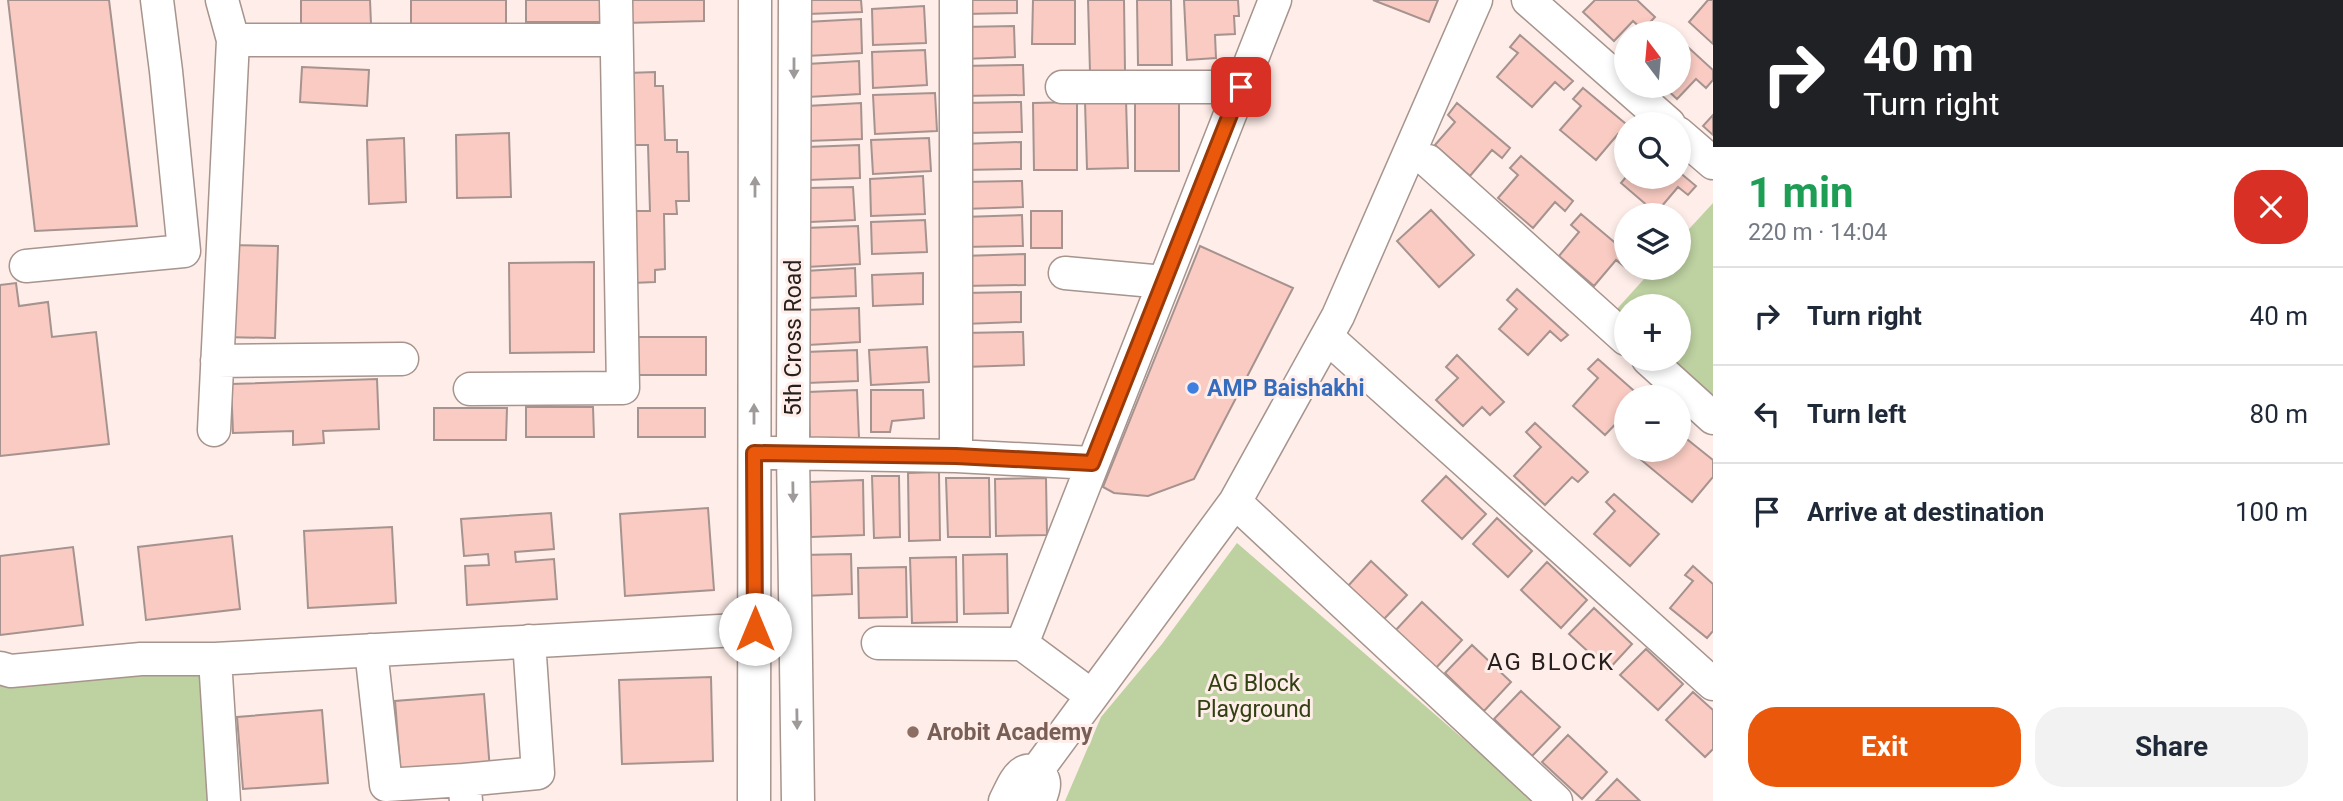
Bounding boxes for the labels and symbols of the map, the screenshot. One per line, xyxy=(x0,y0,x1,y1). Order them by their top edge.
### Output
north arrow xyxy=(1614,21,1690,98)
one-way arrow xyxy=(788,57,800,79)
pin xyxy=(1211,57,1271,117)
one-way arrow xyxy=(749,176,761,198)
street label: 5th Cross Road xyxy=(780,260,807,416)
place label: AMP Baishakhi xyxy=(1207,375,1364,402)
marker: AMP Baishakhi xyxy=(1185,380,1201,396)
one-way arrow xyxy=(748,403,760,425)
one-way arrow xyxy=(788,481,799,503)
position arrow xyxy=(718,592,792,666)
district label: AG BLOCK xyxy=(1487,648,1615,676)
park label: AG Block Playground xyxy=(1196,670,1312,723)
one-way arrow xyxy=(791,708,802,730)
place label: Arobit Academy xyxy=(927,719,1093,746)
marker: Arobit Academy xyxy=(905,724,921,740)

